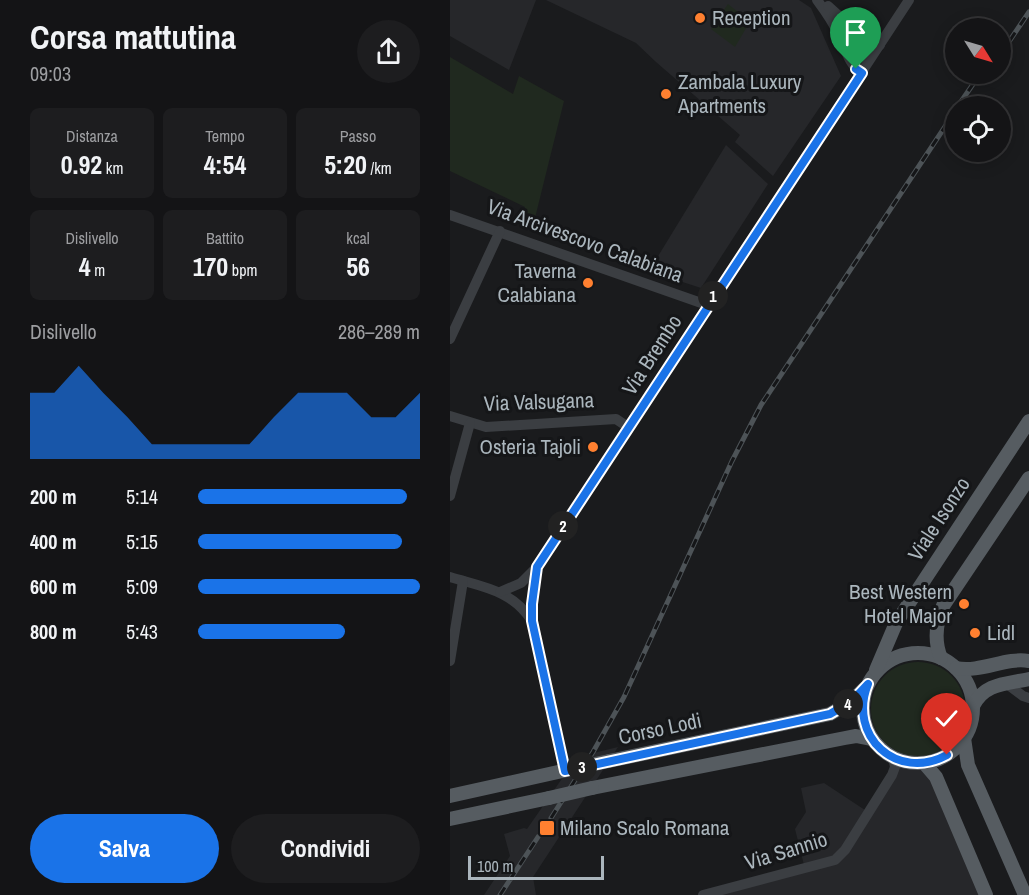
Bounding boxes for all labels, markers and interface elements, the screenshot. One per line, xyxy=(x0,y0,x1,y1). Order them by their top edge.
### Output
place label: Reception xyxy=(712,3,791,32)
pin xyxy=(830,7,881,69)
marker: Reception xyxy=(693,11,707,25)
text: Corsa mattutina xyxy=(30,15,236,59)
icon: arrive xyxy=(839,16,872,49)
north arrow xyxy=(945,18,1011,84)
map controls xyxy=(945,18,1011,162)
button: share xyxy=(357,20,420,83)
text: 09:03 xyxy=(30,60,71,87)
place label: Zambala Luxury Apartments xyxy=(677,67,802,120)
marker: Zambala Luxury Apartments xyxy=(659,87,673,101)
button: locate xyxy=(945,96,1011,162)
text: Distanza xyxy=(66,125,118,147)
text: Tempo xyxy=(205,125,245,147)
text: Passo xyxy=(340,125,376,147)
text: 0.92 xyxy=(61,147,102,182)
text: 4:54 xyxy=(204,147,246,182)
text: 5:20 xyxy=(324,147,367,182)
text: km xyxy=(102,157,123,179)
text: /km xyxy=(367,157,392,179)
street label: Via Arcivescovo Calabiana xyxy=(483,192,688,290)
text: Dislivello xyxy=(65,227,119,249)
text: Battito xyxy=(206,227,244,249)
text: kcal xyxy=(346,227,370,249)
text: 4 xyxy=(79,249,91,284)
text: 170 xyxy=(193,249,228,284)
text: 56 xyxy=(346,249,370,284)
place label: Taverna Calabiana xyxy=(498,256,576,309)
text: m xyxy=(91,259,105,281)
text: bpm xyxy=(228,259,257,281)
marker: Taverna Calabiana xyxy=(581,276,595,290)
pin: 1 xyxy=(698,281,728,311)
text: 1 xyxy=(709,285,717,307)
street label: Via Brembo xyxy=(615,309,688,401)
text: Dislivello xyxy=(30,318,97,345)
text: 286–289 m xyxy=(338,318,420,345)
street label: Via Valsugana xyxy=(483,385,595,418)
place label: Osteria Tajoli xyxy=(480,432,581,461)
marker: Osteria Tajoli xyxy=(586,440,600,454)
street label: Viale Isonzo xyxy=(901,471,976,566)
text: 200 m xyxy=(30,483,77,510)
text: 5:14 xyxy=(126,483,158,510)
pin: 2 xyxy=(548,511,578,541)
text: 2 xyxy=(559,515,567,537)
text: 400 m xyxy=(30,528,77,555)
text: 5:15 xyxy=(126,528,158,555)
text: 600 m xyxy=(30,573,77,600)
text: 5:09 xyxy=(126,573,158,600)
place label: Best Western Hotel Major xyxy=(849,577,952,630)
marker: Best Western Hotel Major xyxy=(957,597,971,611)
text: 800 m xyxy=(30,618,77,645)
text: 5:43 xyxy=(126,618,158,645)
place label: Lidl xyxy=(987,618,1015,647)
marker: Lidl xyxy=(968,626,982,640)
pin: 4 xyxy=(833,689,863,719)
text: 4 xyxy=(844,693,852,715)
pin xyxy=(921,693,972,755)
icon: check xyxy=(930,702,963,735)
street label: Corso Lodi xyxy=(616,706,704,751)
pin: 3 xyxy=(567,752,597,782)
text: 3 xyxy=(578,756,586,778)
place label: Milano Scalo Romana xyxy=(560,813,730,842)
button: Salva xyxy=(30,814,219,883)
button: Condividi xyxy=(231,814,420,883)
marker: Milano Scalo Romana xyxy=(538,819,556,837)
street label: Via Sannio xyxy=(741,824,831,877)
scale bar xyxy=(468,853,604,880)
text: 100 m xyxy=(477,855,513,877)

